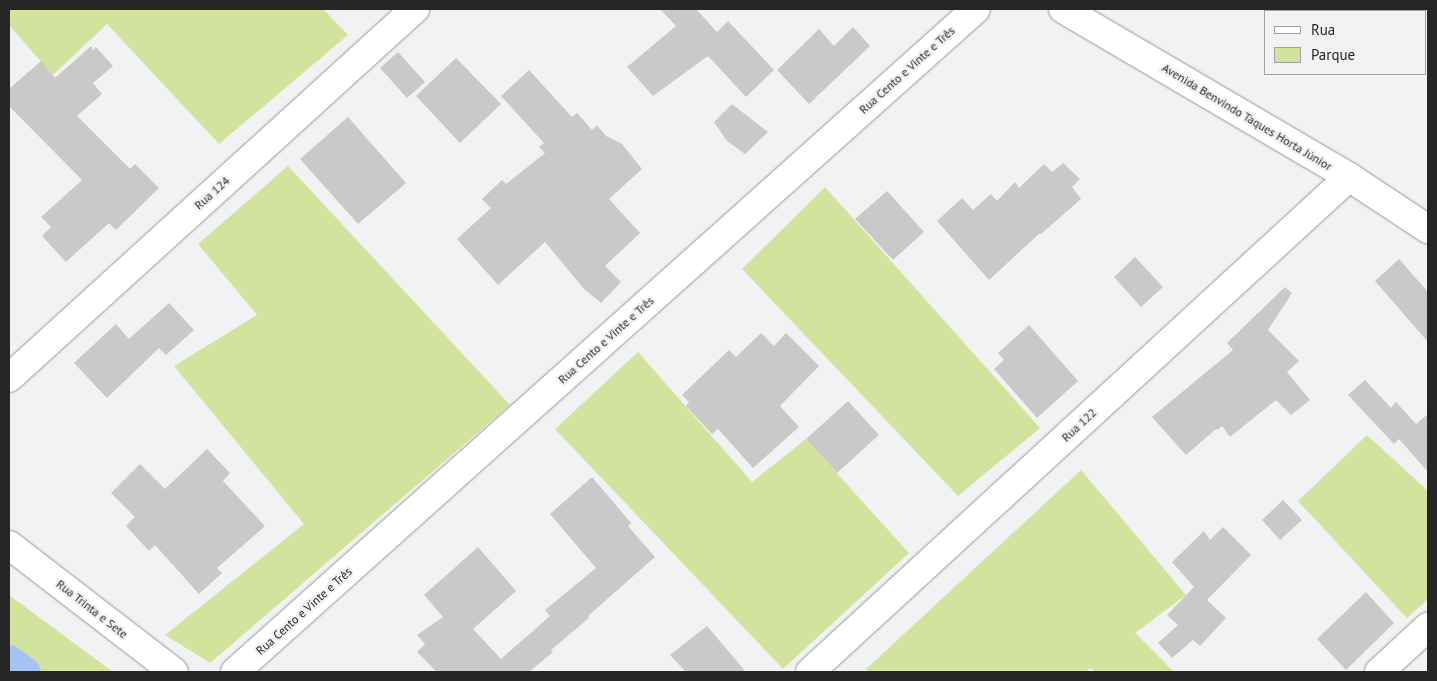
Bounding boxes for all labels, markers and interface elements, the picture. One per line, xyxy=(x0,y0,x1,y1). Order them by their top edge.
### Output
legend xyxy=(1264,10,1427,75)
text: Rua xyxy=(1311,20,1335,39)
street label: Rua Cento e Vinte e Três xyxy=(856,23,958,117)
text: Parque xyxy=(1311,45,1355,64)
street label: Avenida Benvindo Taques Horta Júnior xyxy=(1159,60,1335,174)
street label: Rua 124 xyxy=(191,174,233,212)
street label: Rua Cento e Vinte e Três xyxy=(555,293,657,387)
street label: Rua 122 xyxy=(1059,405,1099,445)
street label: Rua Cento e Vinte e Três xyxy=(253,564,355,658)
street label: Rua Trinta e Sete xyxy=(53,577,131,641)

